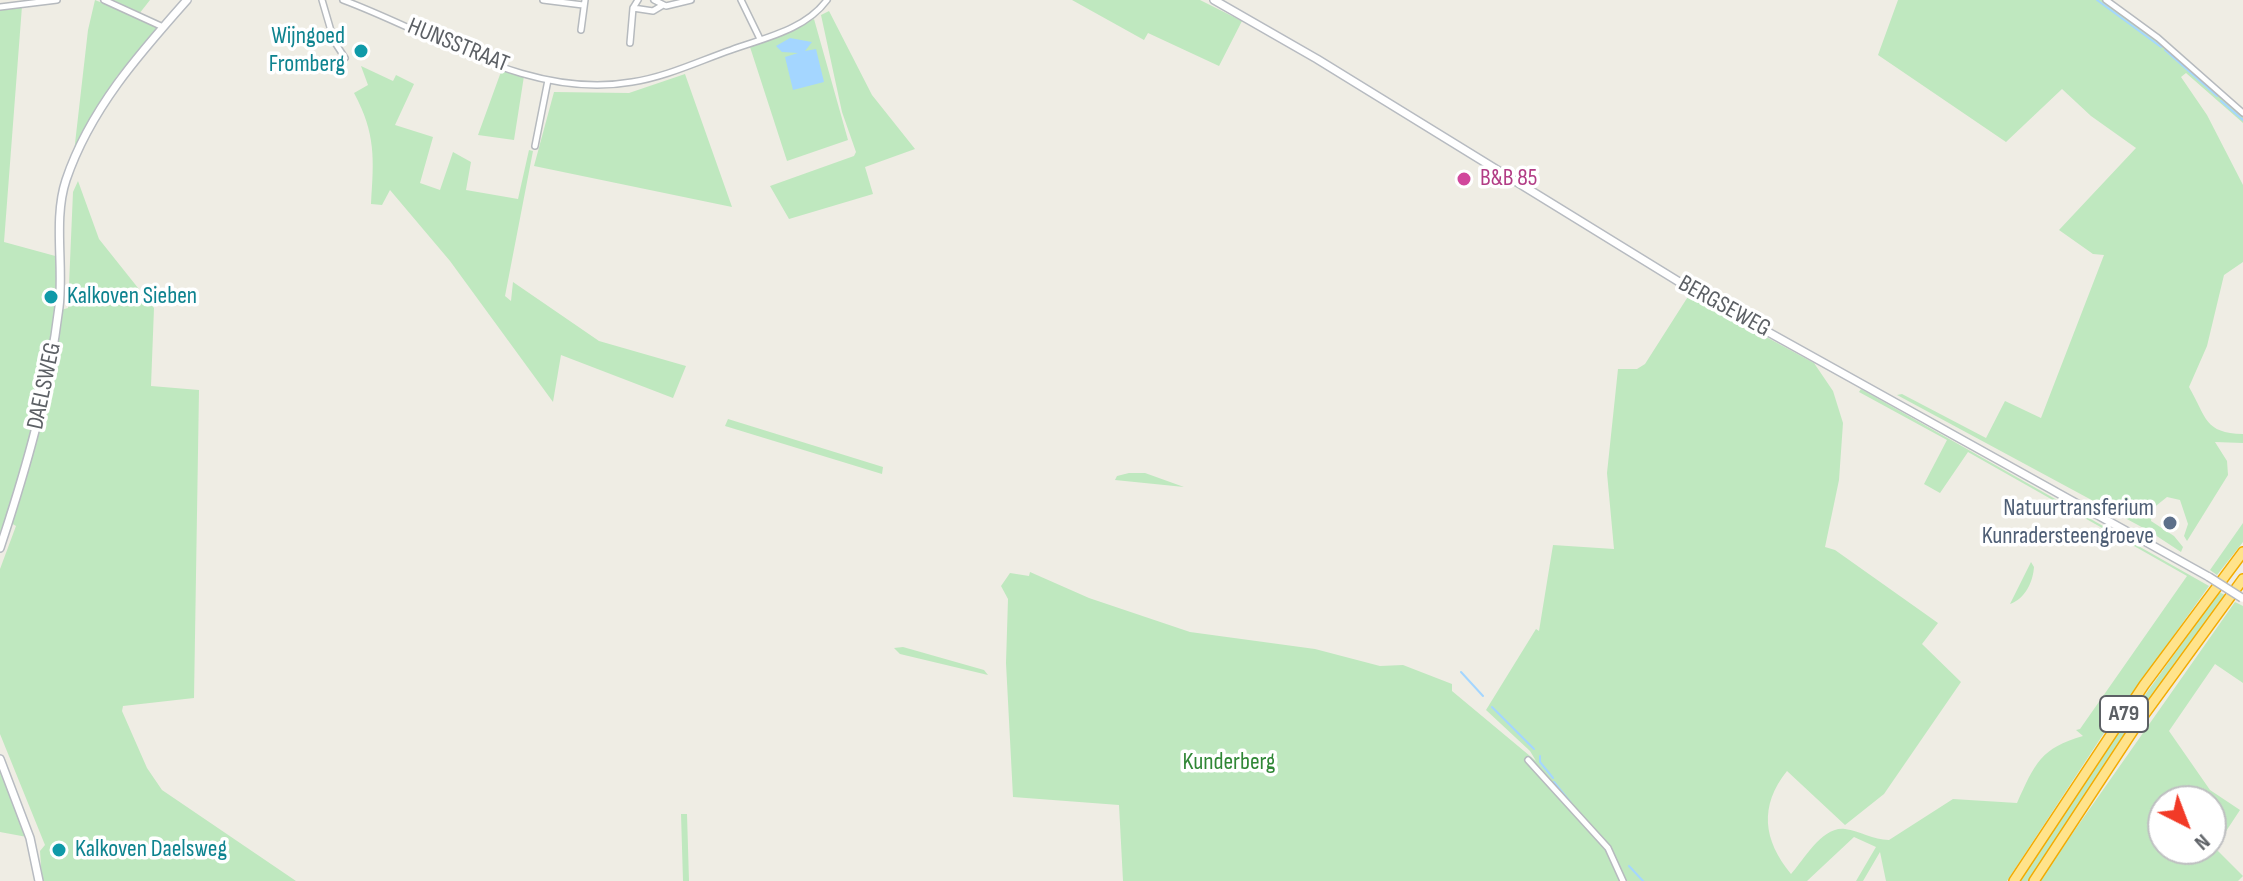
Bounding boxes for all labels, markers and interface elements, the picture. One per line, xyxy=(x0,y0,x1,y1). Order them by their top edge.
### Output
street label: HUNSSTRAAT xyxy=(403,13,513,79)
place label: Wijngoed Fromberg xyxy=(269,23,345,79)
marker: Wijngoed Fromberg xyxy=(352,42,370,60)
place label: B&B 85 xyxy=(1480,165,1537,193)
marker: B&B 85 xyxy=(1455,170,1473,188)
street label: BERGSEWEG xyxy=(1673,270,1775,344)
place label: Kalkoven Sieben xyxy=(67,283,197,311)
marker: Kalkoven Sieben xyxy=(42,288,60,306)
street label: DAELSWEG xyxy=(22,340,68,432)
place label: Natuurtransferium Kunradersteengroeve xyxy=(1982,495,2154,551)
marker: Natuurtransferium Kunradersteengroeve xyxy=(2161,514,2179,532)
road number: A79 xyxy=(2100,696,2148,732)
park label: Kunderberg xyxy=(1183,749,1275,777)
north arrow xyxy=(2147,785,2227,865)
text: N xyxy=(2189,828,2215,856)
place label: Kalkoven Daelsweg xyxy=(75,836,227,864)
marker: Kalkoven Daelsweg xyxy=(50,841,68,859)

